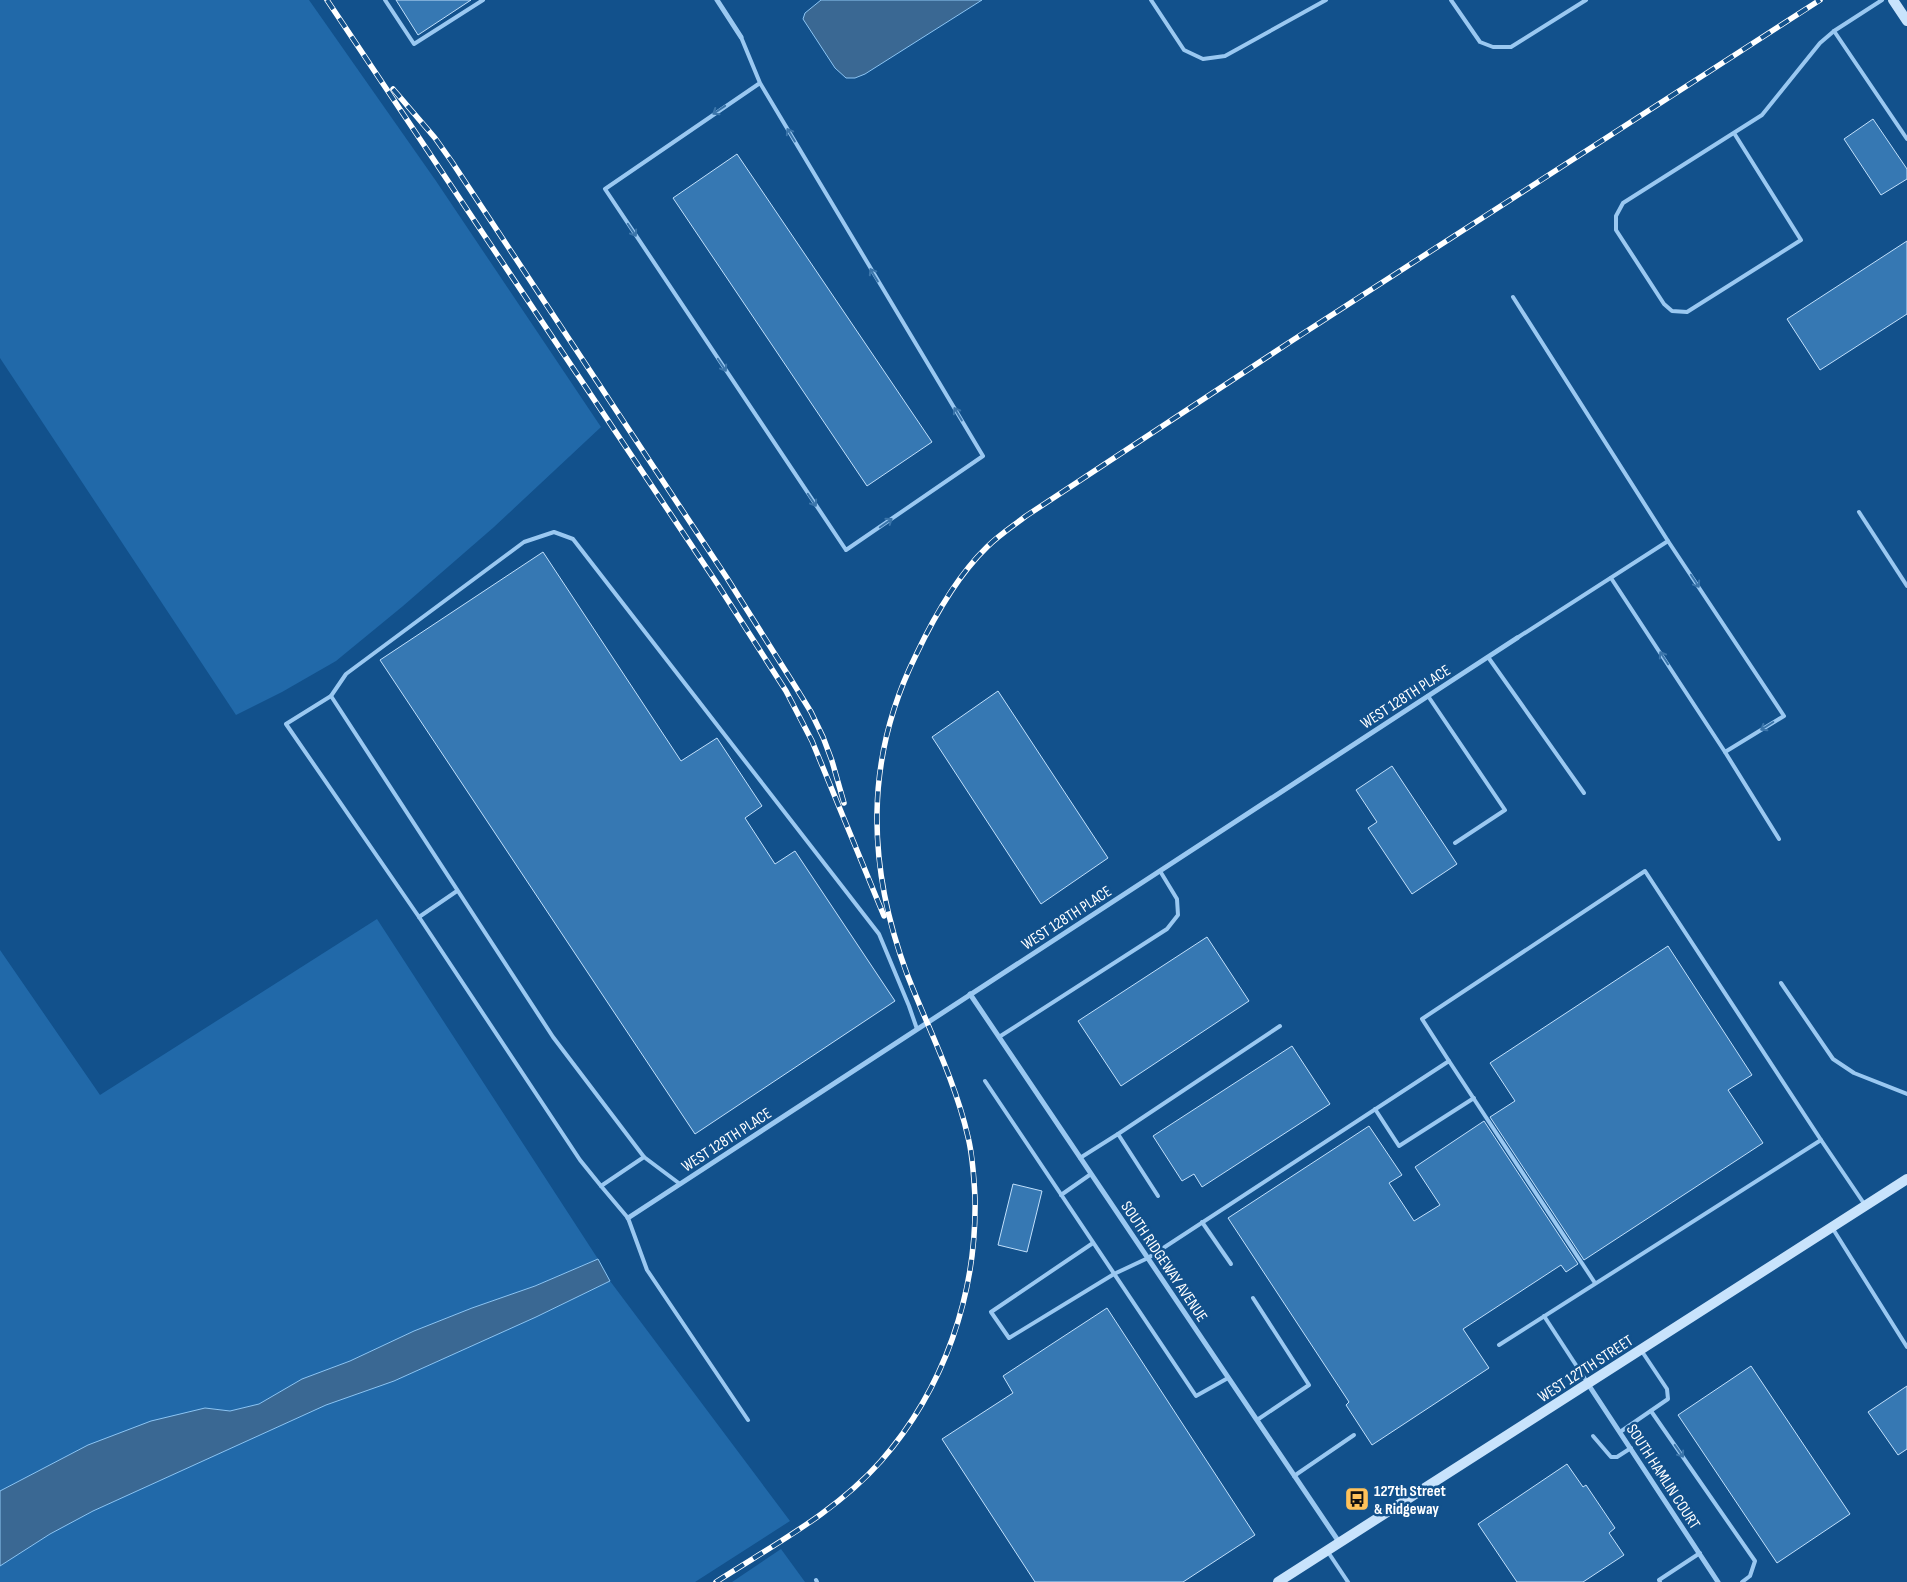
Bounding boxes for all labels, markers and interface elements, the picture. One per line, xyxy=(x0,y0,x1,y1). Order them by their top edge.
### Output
one-way arrow xyxy=(713,105,727,115)
one-way arrow xyxy=(786,129,796,143)
one-way arrow xyxy=(627,222,637,236)
one-way arrow xyxy=(869,268,879,282)
one-way arrow xyxy=(717,358,727,372)
one-way arrow xyxy=(952,408,962,422)
one-way arrow xyxy=(807,493,817,507)
one-way arrow xyxy=(879,518,893,528)
one-way arrow xyxy=(1690,574,1700,588)
one-way arrow xyxy=(1658,651,1669,665)
street label: WEST 128TH PLACE xyxy=(1357,661,1454,733)
one-way arrow xyxy=(1761,721,1775,731)
street label: WEST 128TH PLACE xyxy=(1018,882,1115,954)
street label: WEST 128TH PLACE xyxy=(678,1104,775,1176)
street label: SOUTH RIDGEWAY AVENUE xyxy=(1116,1198,1211,1326)
street label: WEST 127TH STREET xyxy=(1535,1331,1637,1407)
street label: SOUTH HAMLIN COURT xyxy=(1622,1421,1704,1533)
one-way arrow xyxy=(1674,1444,1684,1458)
place label: 127th Street & Ridgeway xyxy=(1374,1482,1446,1519)
bus stop icon: 127th Street & Ridgeway xyxy=(1344,1486,1370,1512)

